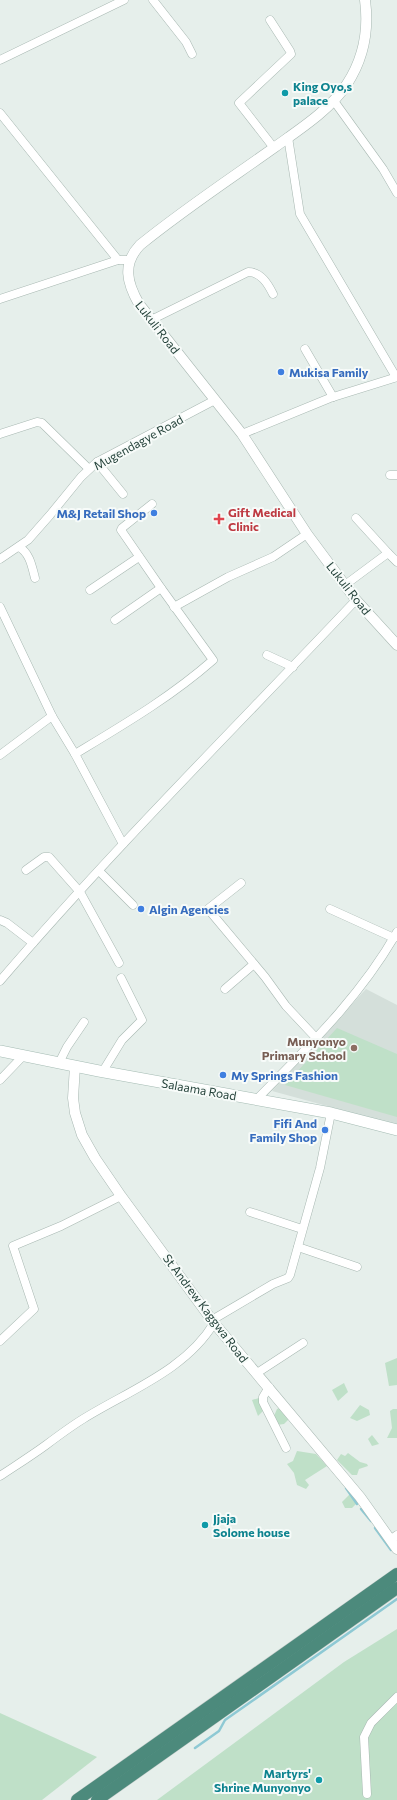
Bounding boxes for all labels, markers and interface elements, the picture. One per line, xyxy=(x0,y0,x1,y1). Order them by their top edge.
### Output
place label: King Oyo,s palace xyxy=(293,79,353,107)
marker: King Oyo,s palace xyxy=(280,88,290,98)
street label: Lukuli Road xyxy=(133,298,183,356)
place label: Mukisa Family xyxy=(289,365,369,379)
marker: Mukisa Family xyxy=(276,367,286,377)
street label: Mugendagye Road xyxy=(91,412,185,472)
place label: Gift Medical Clinic xyxy=(228,505,296,533)
place label: M&J Retail Shop xyxy=(56,506,146,521)
marker: M&J Retail Shop xyxy=(149,508,159,518)
marker: Gift Medical Clinic xyxy=(213,513,225,525)
street label: Lukuli Road xyxy=(324,559,374,617)
place label: Algin Agencies xyxy=(149,902,230,916)
marker: Algin Agencies xyxy=(136,904,146,914)
place label: Munyonyo Primary School xyxy=(262,1034,346,1062)
marker: Munyonyo Primary School xyxy=(349,1043,359,1053)
place label: My Springs Fashion xyxy=(231,1068,338,1082)
marker: My Springs Fashion xyxy=(218,1070,228,1080)
street label: Salaama Road xyxy=(160,1076,238,1103)
place label: Fifi And Family Shop xyxy=(250,1116,317,1144)
marker: Fifi And Family Shop xyxy=(320,1125,330,1135)
street label: St Andrew Kaggwa Road xyxy=(161,1251,251,1365)
place label: Jjaja Solome house xyxy=(213,1511,290,1539)
marker: Jjaja Solome house xyxy=(200,1520,210,1530)
place label: Martyrs' Shrine Munyonyo xyxy=(214,1766,311,1794)
marker: Martyrs' Shrine Munyonyo xyxy=(314,1775,324,1785)

